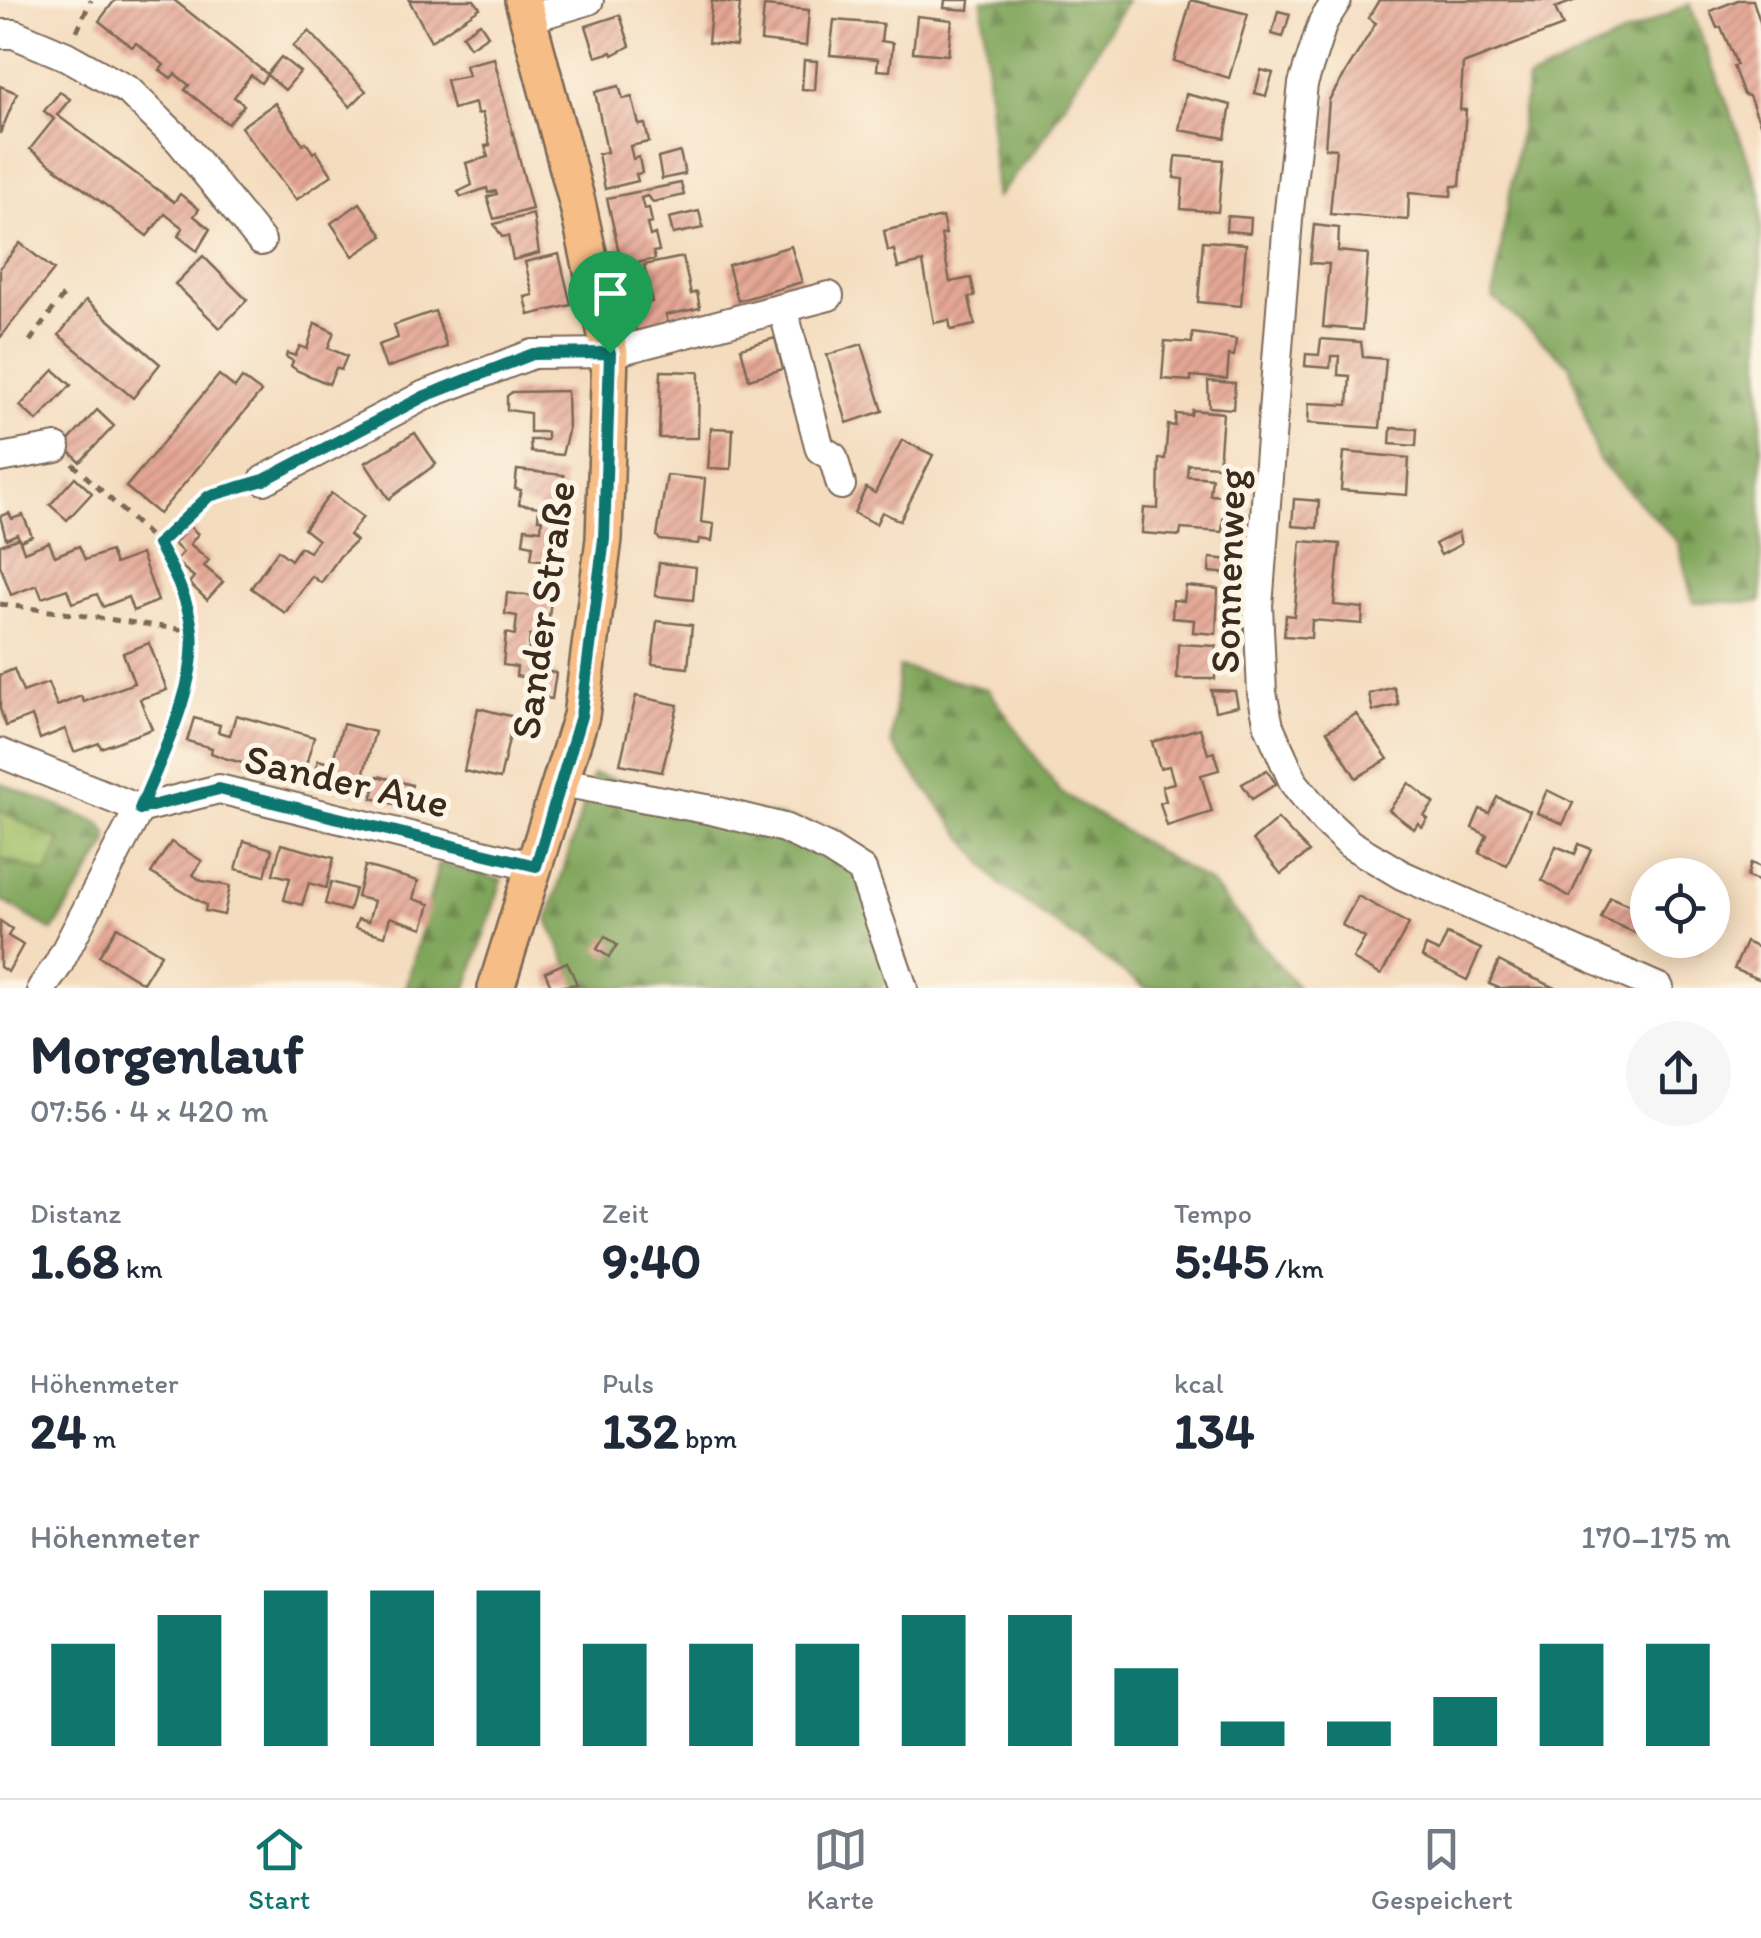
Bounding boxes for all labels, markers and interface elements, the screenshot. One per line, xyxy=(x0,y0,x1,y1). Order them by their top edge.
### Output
pin xyxy=(568,251,653,354)
icon: arrive xyxy=(583,266,638,321)
street label: Sonnenweg xyxy=(1198,467,1257,674)
street label: Sander Straße xyxy=(499,477,586,743)
street label: Sander Aue xyxy=(240,732,454,829)
map controls xyxy=(1630,858,1730,958)
button: locate xyxy=(1630,858,1730,958)
text: Morgenlauf xyxy=(30,1021,304,1087)
button: share xyxy=(1626,1021,1731,1126)
text: 07:56 · 4 × 420 m xyxy=(30,1092,268,1130)
text: Distanz xyxy=(30,1196,121,1230)
text: Zeit xyxy=(602,1196,649,1230)
text: Tempo xyxy=(1174,1196,1252,1230)
text: 1.68 xyxy=(30,1230,119,1291)
text: 9:40 xyxy=(602,1230,701,1291)
text: 5:45 xyxy=(1174,1230,1269,1291)
text: km xyxy=(119,1251,163,1285)
text: /km xyxy=(1269,1251,1324,1285)
text: Höhenmeter xyxy=(30,1366,179,1400)
text: Puls xyxy=(602,1366,654,1400)
text: kcal xyxy=(1174,1366,1224,1400)
text: 24 xyxy=(30,1400,86,1461)
text: 132 xyxy=(602,1400,679,1461)
text: 134 xyxy=(1174,1400,1255,1461)
text: m xyxy=(86,1421,116,1455)
text: bpm xyxy=(679,1421,737,1455)
text: Höhenmeter xyxy=(30,1518,200,1556)
text: 170–175 m xyxy=(1581,1518,1731,1556)
tab: Start xyxy=(248,1822,310,1916)
tab: Karte xyxy=(807,1822,874,1916)
tab: Gespeichert xyxy=(1371,1822,1513,1916)

